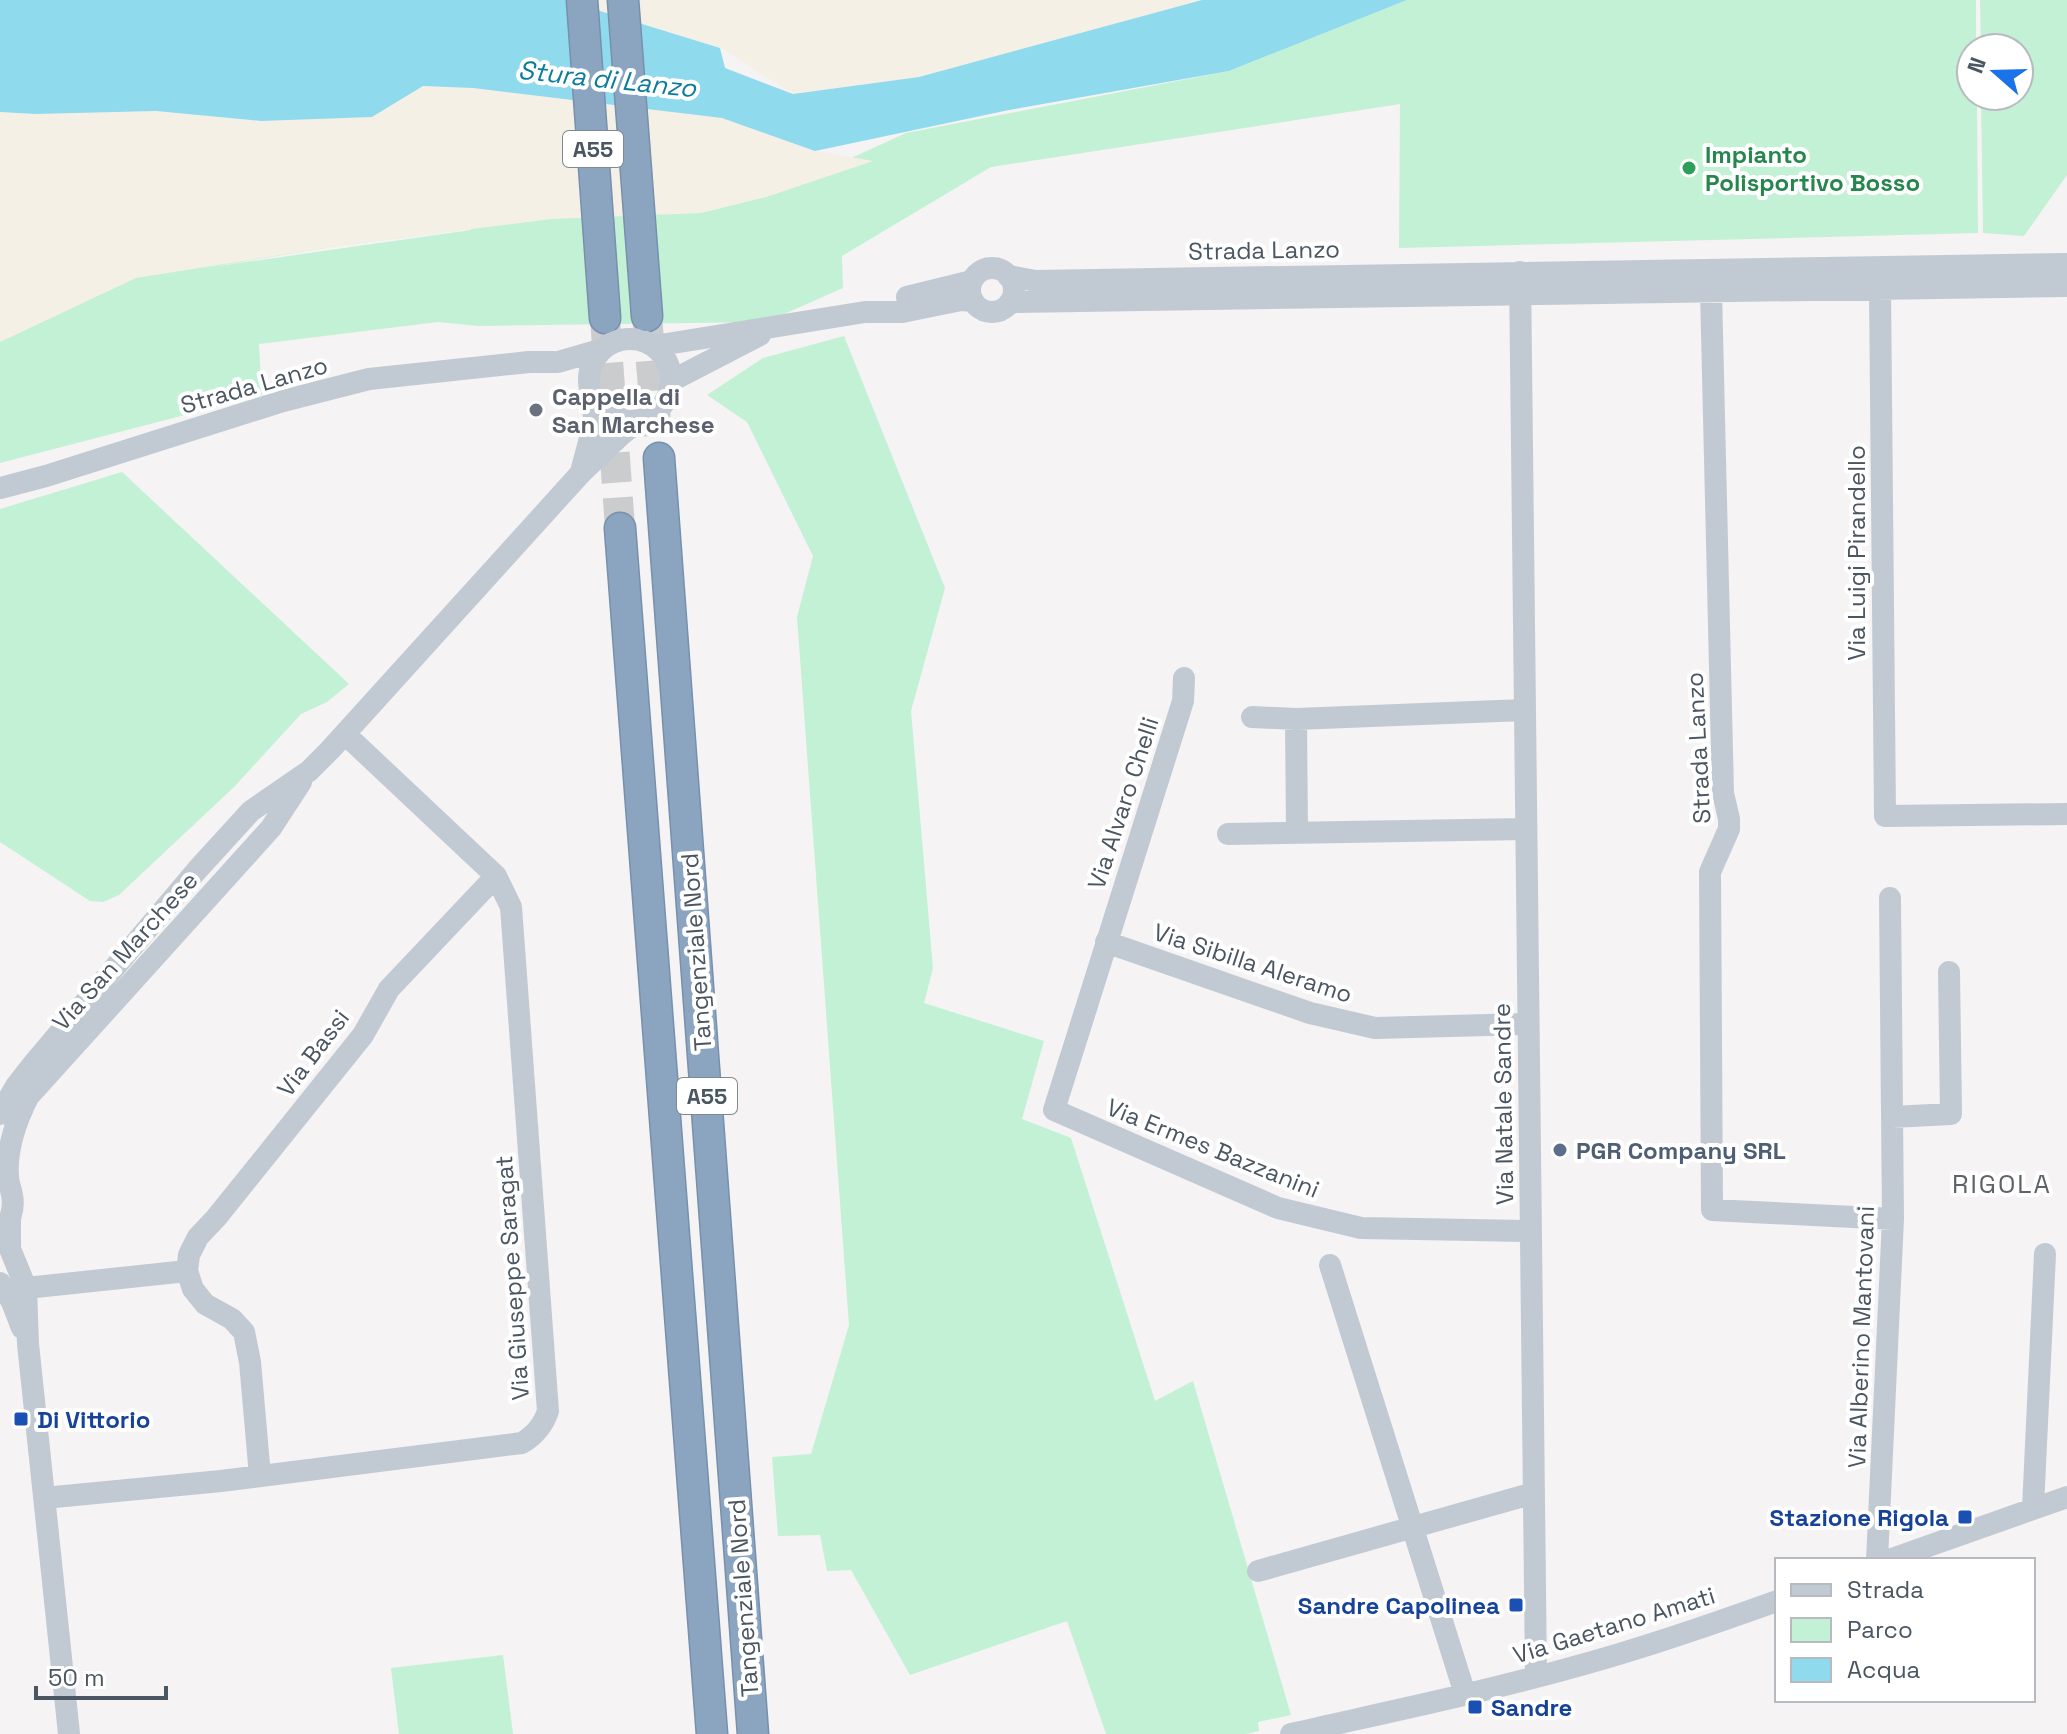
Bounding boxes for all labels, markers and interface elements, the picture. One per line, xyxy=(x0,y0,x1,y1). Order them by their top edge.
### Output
north arrow xyxy=(1955,32,2035,112)
water label: Stura di Lanzo xyxy=(516,53,699,105)
text: N xyxy=(1961,53,1992,77)
road number: A55 xyxy=(563,131,623,167)
place label: Impianto Polisportivo Bosso xyxy=(1705,139,1920,198)
marker: Impianto Polisportivo Bosso xyxy=(1680,159,1698,177)
street label: Strada Lanzo xyxy=(1188,233,1340,267)
street label: Strada Lanzo xyxy=(177,349,331,421)
place label: Cappella di San Marchese xyxy=(552,381,715,440)
marker: Cappella di San Marchese xyxy=(527,401,545,419)
street label: Via Luigi Pirandello xyxy=(1841,445,1872,661)
street label: Strada Lanzo xyxy=(1679,671,1717,825)
street label: Via Alvaro Chelli xyxy=(1081,713,1165,893)
street label: Tangenziale Nord xyxy=(674,852,718,1052)
street label: Via San Marchese xyxy=(45,865,205,1037)
street label: Via Sibilla Aleramo xyxy=(1150,916,1356,1010)
street label: Via Bassi xyxy=(270,1003,356,1103)
street label: Via Natale Sandre xyxy=(1486,1003,1520,1205)
road number: A55 xyxy=(677,1078,737,1114)
street label: Via Ermes Bazzanini xyxy=(1102,1091,1324,1205)
place label: PGR Company SRL xyxy=(1576,1135,1786,1166)
marker: PGR Company SRL xyxy=(1551,1141,1569,1159)
street label: Via Giuseppe Saragat xyxy=(488,1155,536,1401)
district label: RIGOLA xyxy=(1952,1167,2052,1201)
street label: Via Alberino Mantovani xyxy=(1841,1205,1881,1469)
place label: Di Vittorio xyxy=(37,1404,150,1435)
marker: Di Vittorio xyxy=(12,1410,30,1428)
street label: Tangenziale Nord xyxy=(721,1498,765,1698)
place label: Stazione Rigola xyxy=(1770,1502,1949,1533)
marker: Stazione Rigola xyxy=(1956,1508,1974,1526)
legend xyxy=(1775,1558,2035,1702)
text: Strada xyxy=(1847,1574,1924,1605)
street label: Via Gaetano Amati xyxy=(1509,1580,1719,1670)
place label: Sandre Capolinea xyxy=(1298,1590,1500,1621)
marker: Sandre Capolinea xyxy=(1507,1596,1525,1614)
text: Parco xyxy=(1847,1614,1913,1645)
scale bar xyxy=(36,1650,166,1700)
text: Acqua xyxy=(1847,1654,1921,1685)
text: 50 m xyxy=(48,1662,105,1693)
place label: Sandre xyxy=(1491,1692,1572,1723)
marker: Sandre xyxy=(1466,1698,1484,1716)

